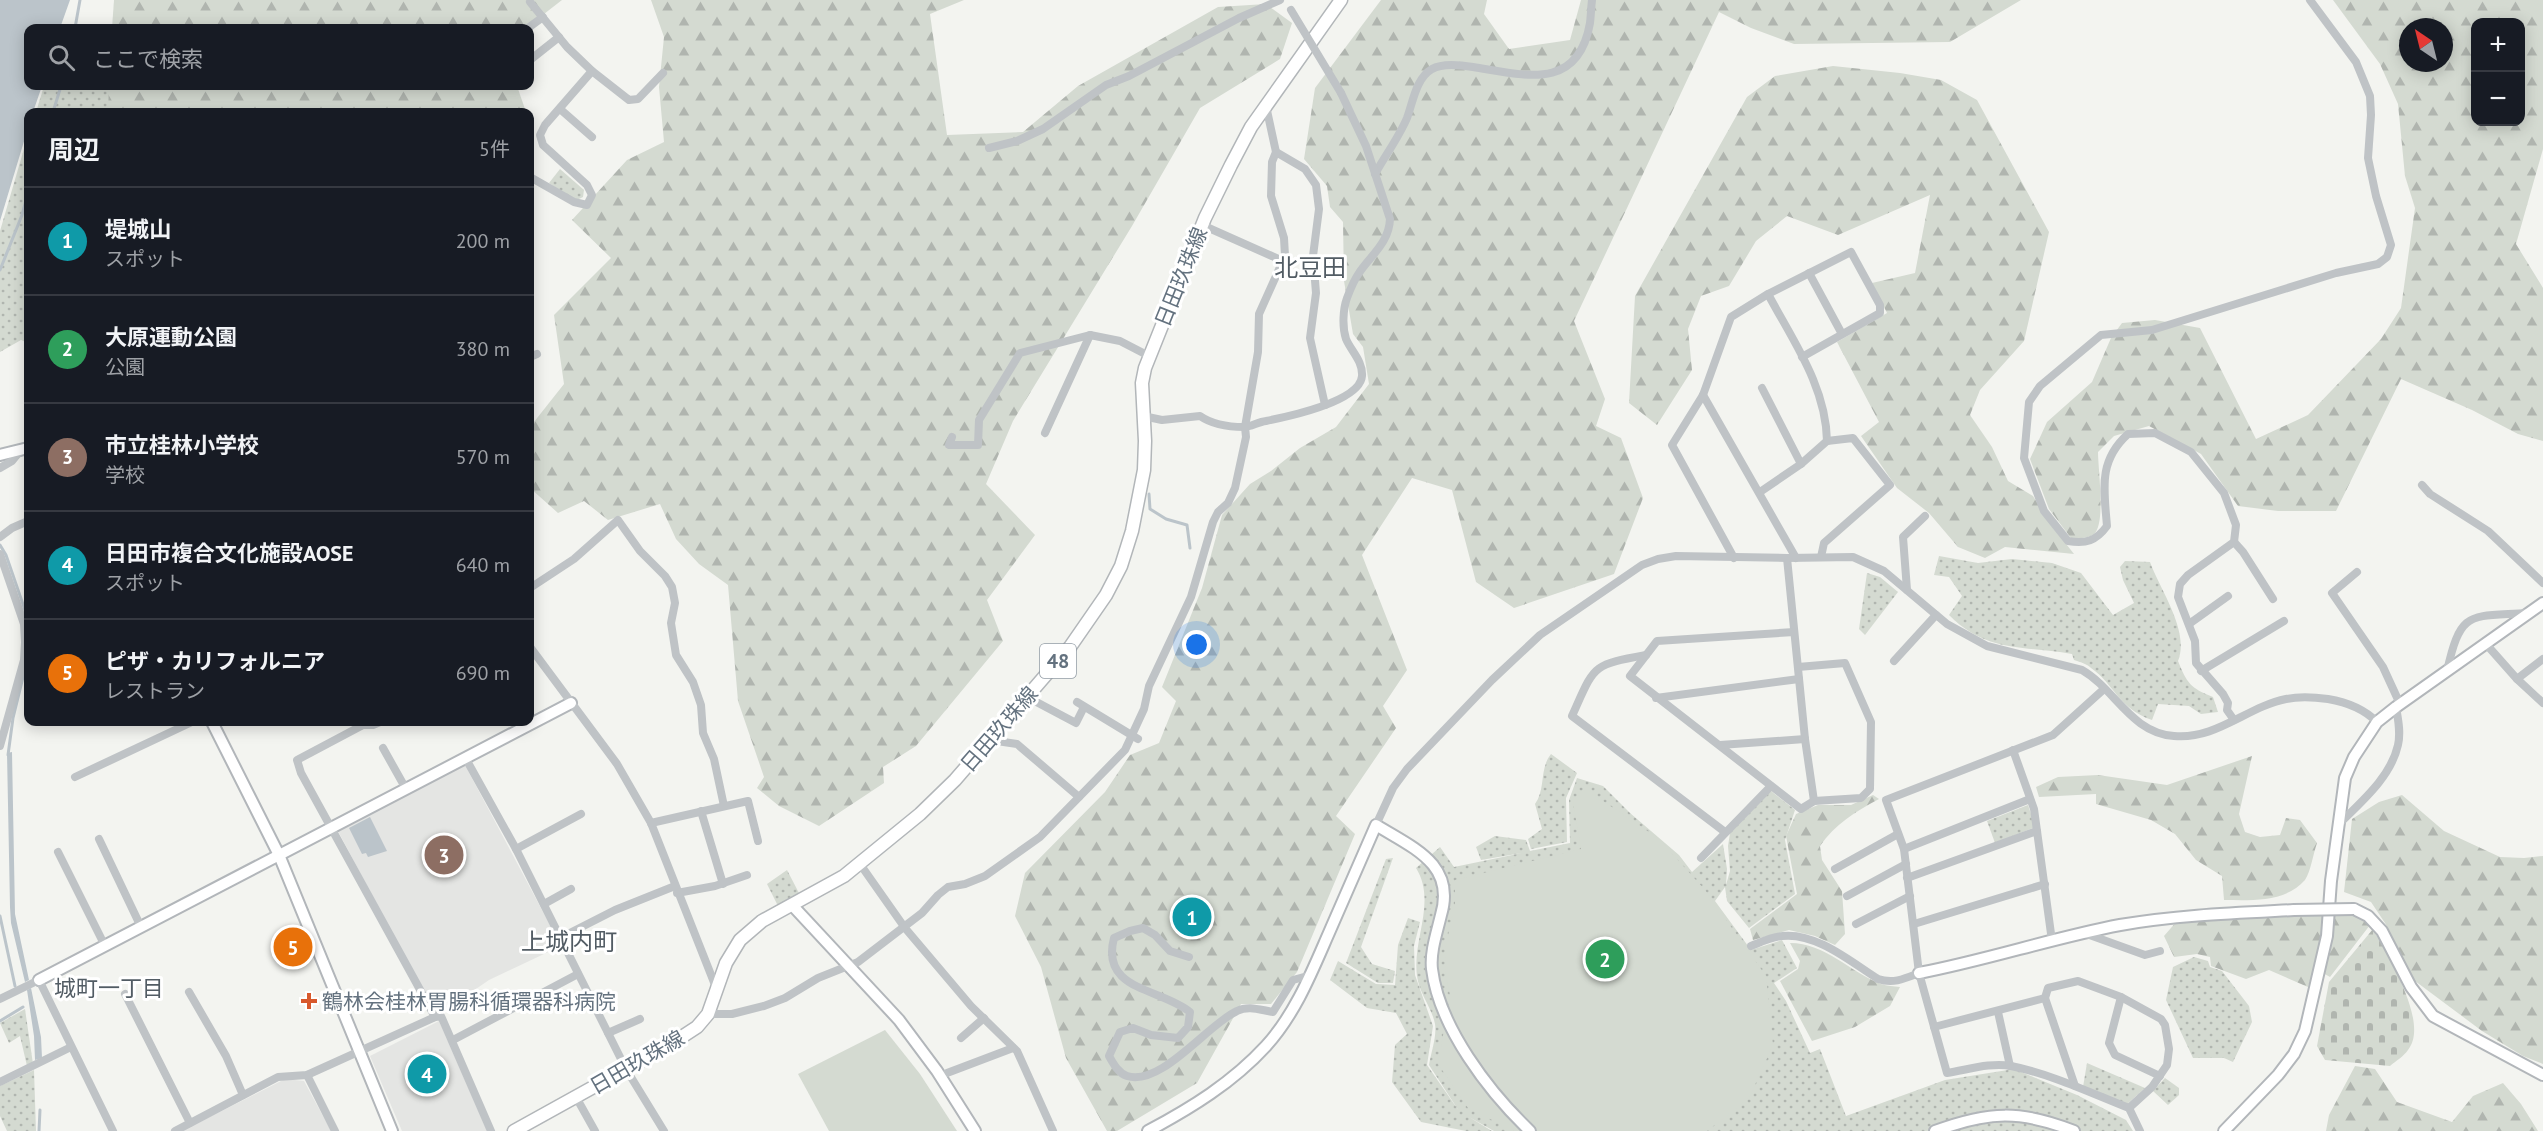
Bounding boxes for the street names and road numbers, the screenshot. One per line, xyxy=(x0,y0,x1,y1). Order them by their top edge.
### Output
street label: 日田玖珠線 xyxy=(1149,223,1213,331)
road number: 48 xyxy=(1040,644,1076,678)
street label: 日田玖珠線 xyxy=(954,681,1044,777)
street label: 日田玖珠線 xyxy=(585,1024,689,1100)

